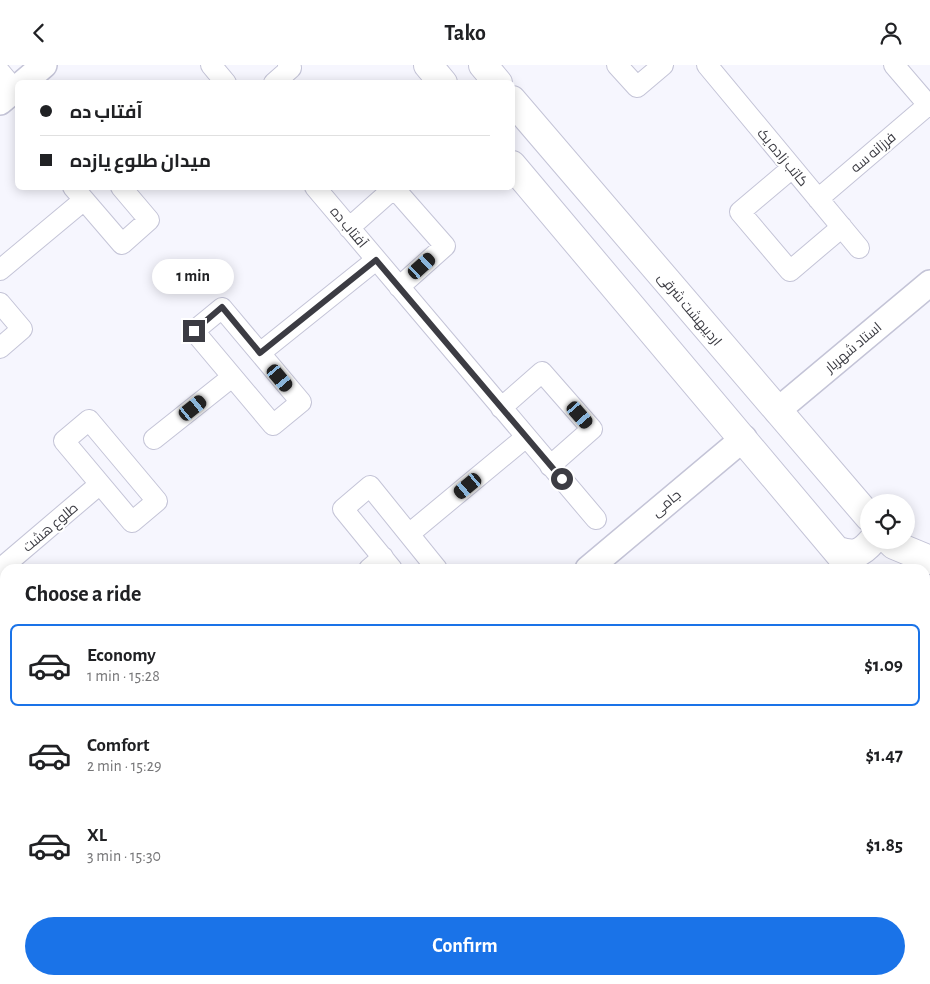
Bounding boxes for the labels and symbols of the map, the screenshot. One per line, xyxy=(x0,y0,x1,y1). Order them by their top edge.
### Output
street label: کاتب زاده یک xyxy=(754,126,810,189)
street label: فرزانه سه xyxy=(848,130,899,175)
street label: آفتاب ده xyxy=(327,204,370,251)
car xyxy=(405,250,438,282)
callout: 1 min xyxy=(153,259,235,293)
street label: اردیبهشت شرقی xyxy=(655,270,724,349)
route end xyxy=(183,320,205,342)
street label: استاد شهریار xyxy=(822,320,885,376)
car xyxy=(264,362,295,394)
car xyxy=(176,393,209,423)
car xyxy=(564,399,595,431)
route start xyxy=(551,468,573,490)
car xyxy=(451,471,484,501)
street label: جامی xyxy=(649,488,684,520)
street label: طلوع هشت xyxy=(20,501,82,556)

